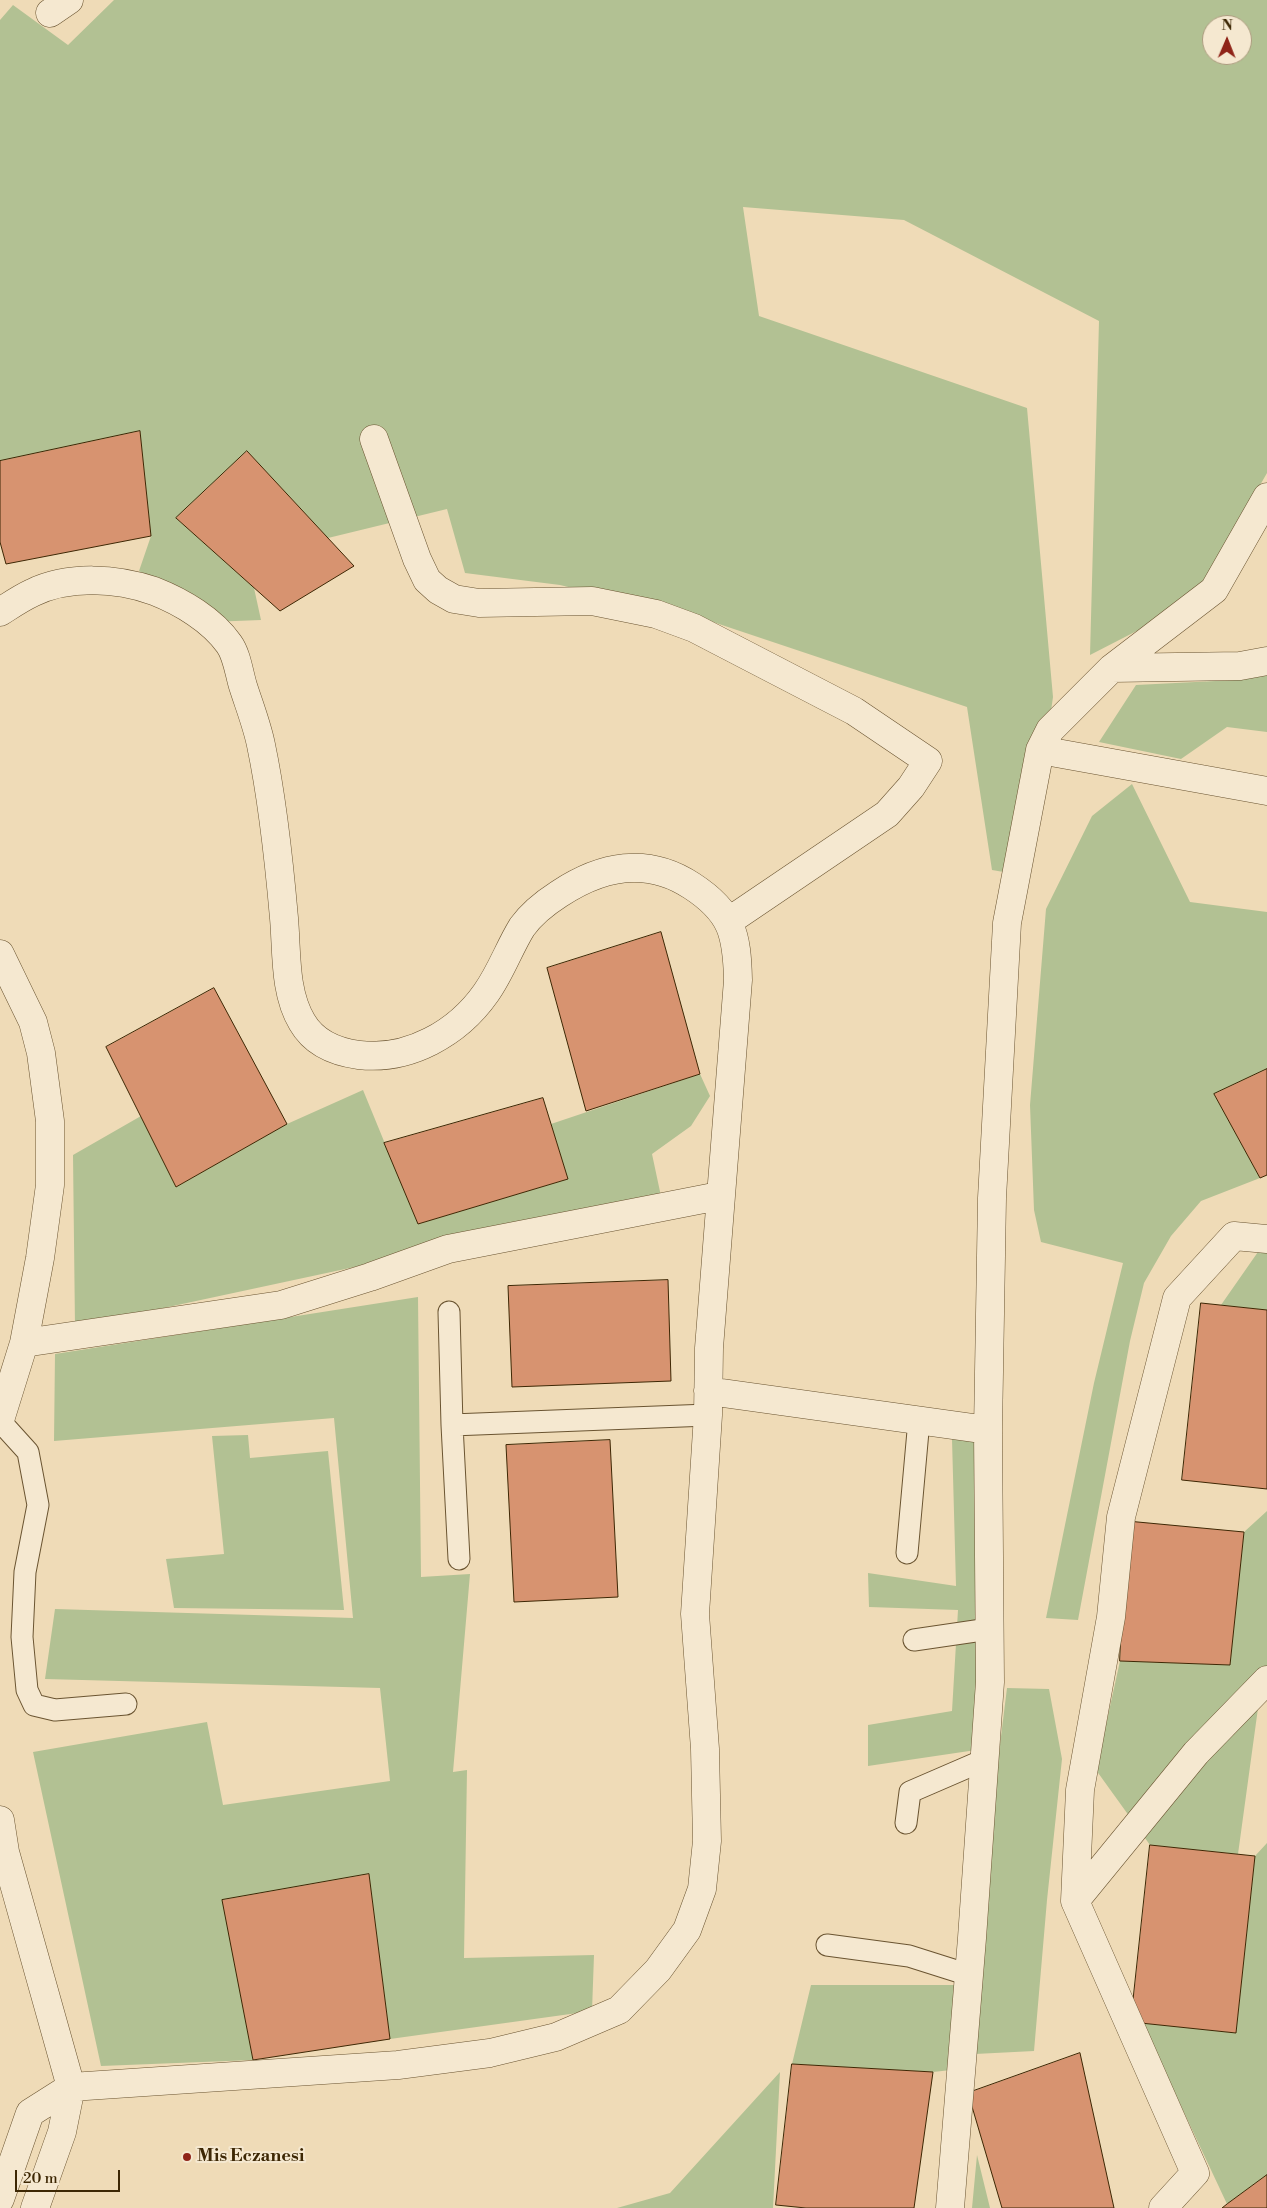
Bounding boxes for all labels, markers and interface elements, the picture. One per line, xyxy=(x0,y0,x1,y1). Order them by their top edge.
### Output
north arrow xyxy=(1202,15,1252,65)
text: N xyxy=(1222,17,1233,35)
place label: Mis Eczanesi xyxy=(197,2146,304,2168)
marker: Mis Eczanesi xyxy=(181,2151,193,2163)
scale bar xyxy=(18,2160,122,2192)
text: 20 m xyxy=(23,2169,58,2188)

